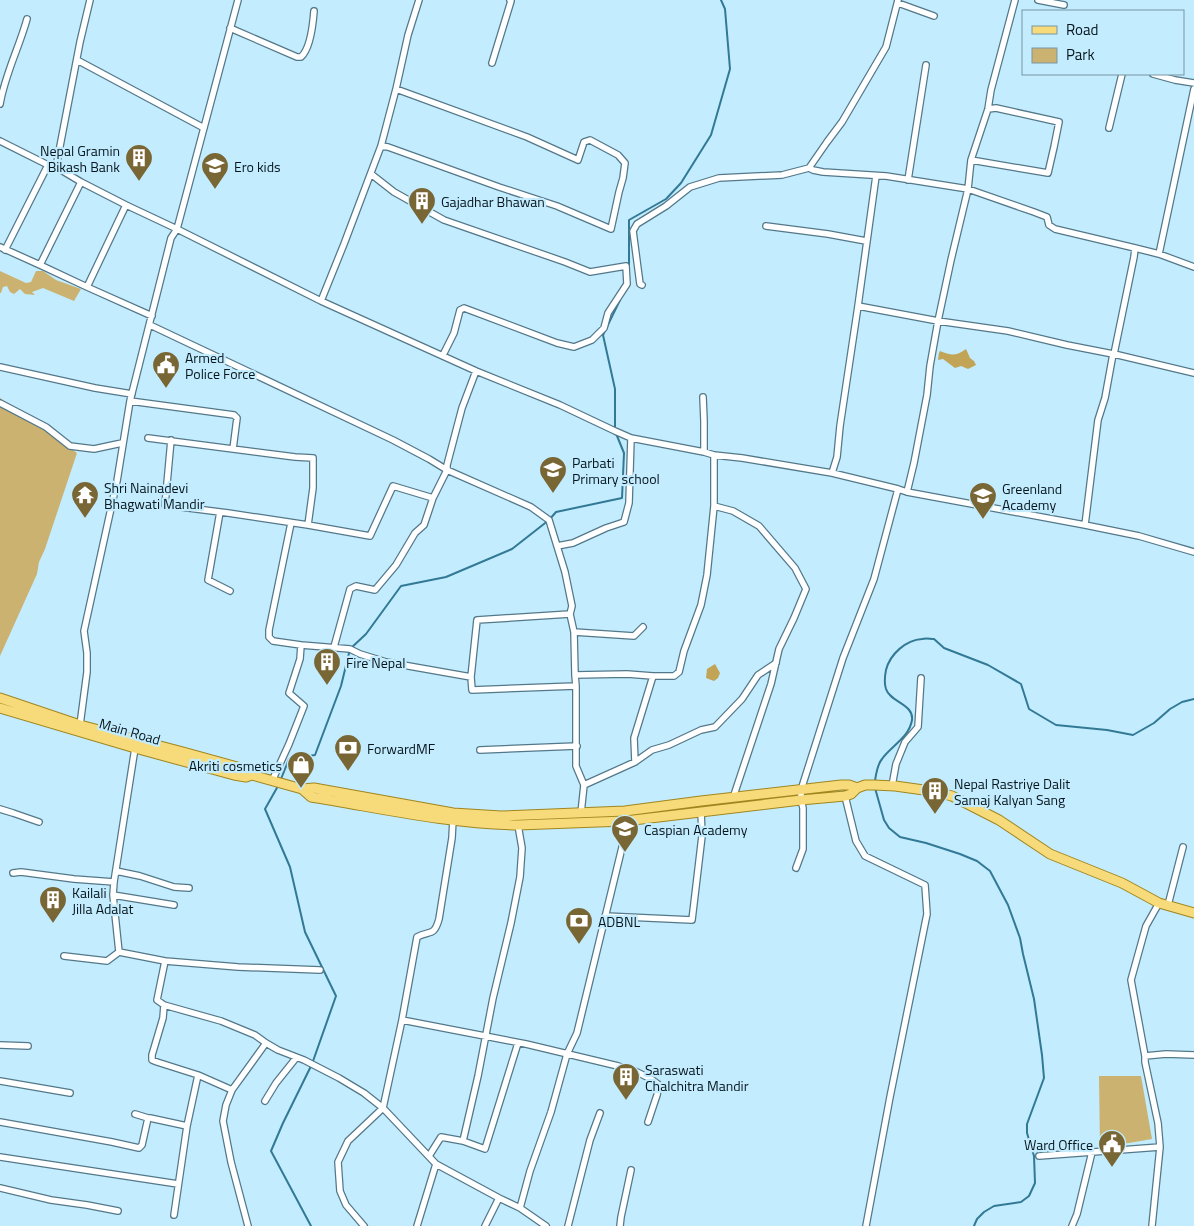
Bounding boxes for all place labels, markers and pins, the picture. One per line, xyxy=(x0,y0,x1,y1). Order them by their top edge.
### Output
place label: Nepal Gramin Bikash Bank xyxy=(40,140,120,177)
building icon: Nepal Gramin Bikash Bank xyxy=(124,143,154,182)
school or university icon: Ero kids xyxy=(200,151,230,190)
place label: Ero kids xyxy=(234,156,281,177)
building icon: Gajadhar Bhawan xyxy=(407,186,437,225)
place label: Gajadhar Bhawan xyxy=(441,191,545,212)
place label: Armed Police Force xyxy=(185,347,255,384)
public building icon: Armed Police Force xyxy=(151,350,181,389)
place label: Parbati Primary school xyxy=(572,452,660,489)
school or university icon: Parbati Primary school xyxy=(538,455,568,494)
place label: Shri Nainadevi Bhagwati Mandir xyxy=(104,477,205,514)
place label: Greenland Academy xyxy=(1002,478,1062,515)
temple icon: Shri Nainadevi Bhagwati Mandir xyxy=(70,480,100,519)
school or university icon: Greenland Academy xyxy=(968,481,998,520)
building icon: Fire Nepal xyxy=(312,647,342,686)
place label: Fire Nepal xyxy=(346,652,405,673)
bank icon: ForwardMF xyxy=(333,733,363,772)
place label: ForwardMF xyxy=(367,738,435,759)
shop icon: Akriti cosmetics xyxy=(286,750,316,789)
place label: Akriti cosmetics xyxy=(189,755,282,776)
place label: Nepal Rastriye Dalit Samaj Kalyan Sang xyxy=(954,773,1070,810)
building icon: Nepal Rastriye Dalit Samaj Kalyan Sang xyxy=(920,776,950,815)
school or university icon: Caspian Academy xyxy=(610,814,640,853)
place label: Caspian Academy xyxy=(644,819,748,840)
place label: Kailali Jilla Adalat xyxy=(72,882,134,919)
building icon: Kailali Jilla Adalat xyxy=(38,885,68,924)
bank icon: ADBNL xyxy=(564,906,594,945)
place label: ADBNL xyxy=(598,911,640,932)
place label: Saraswati Chalchitra Mandir xyxy=(645,1059,749,1096)
building icon: Saraswati Chalchitra Mandir xyxy=(611,1062,641,1101)
public building icon: Ward Office xyxy=(1097,1129,1127,1168)
place label: Ward Office xyxy=(1024,1134,1093,1155)

